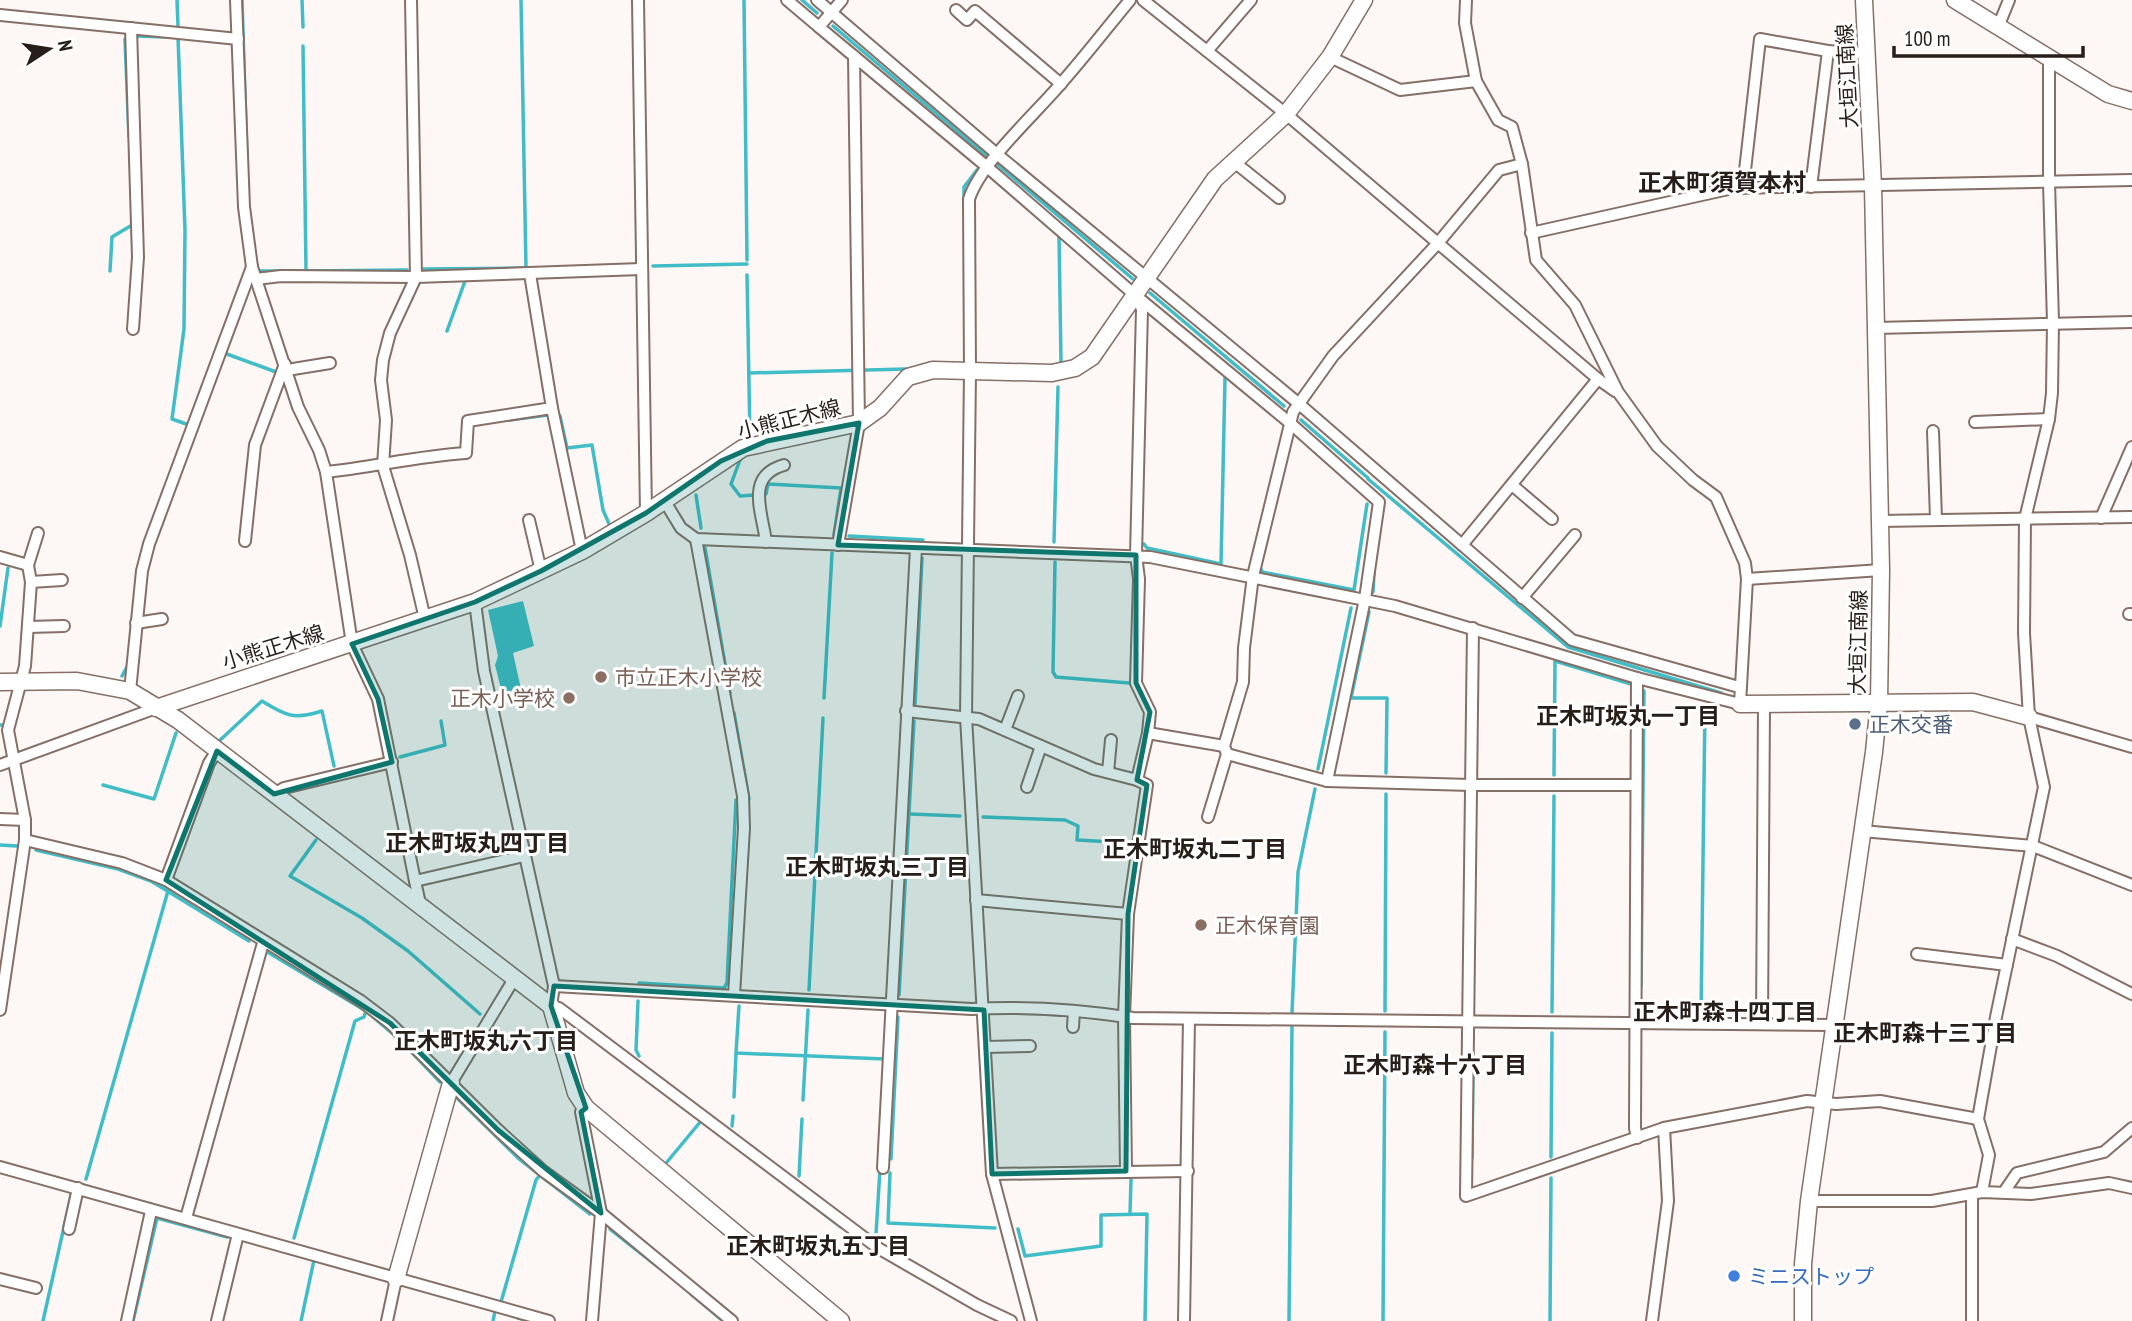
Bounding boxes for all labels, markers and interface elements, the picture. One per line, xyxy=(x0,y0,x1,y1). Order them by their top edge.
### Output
north arrow xyxy=(14,14,84,84)
scale bar xyxy=(1894,14,2083,58)
street label: 大垣江南線 xyxy=(1831,23,1863,129)
text: 100 m xyxy=(1904,25,1950,52)
text: N xyxy=(53,38,78,53)
district label: 正木町須賀本村 xyxy=(1638,167,1806,198)
street label: 小熊正木線 xyxy=(735,393,843,445)
street label: 大垣江南線 xyxy=(1844,589,1872,695)
street label: 小熊正木線 xyxy=(219,619,327,675)
place label: 市立正木小学校 xyxy=(615,664,762,691)
marker: 市立正木小学校 xyxy=(593,669,609,685)
place label: 正木小学校 xyxy=(450,685,555,712)
marker: 正木小学校 xyxy=(561,690,577,706)
district label: 正木町坂丸一丁目 xyxy=(1536,701,1720,730)
place label: 正木交番 xyxy=(1869,711,1953,738)
marker: 正木交番 xyxy=(1847,716,1863,732)
district label: 正木町坂丸四丁目 xyxy=(385,828,569,857)
district label: 正木町坂丸二丁目 xyxy=(1103,834,1287,863)
district label: 正木町坂丸三丁目 xyxy=(785,852,969,881)
place label: 正木保育園 xyxy=(1215,912,1320,939)
marker: 正木保育園 xyxy=(1193,917,1209,933)
district label: 正木町森十四丁目 xyxy=(1633,997,1817,1026)
district label: 正木町森十三丁目 xyxy=(1833,1018,2017,1047)
district label: 正木町坂丸六丁目 xyxy=(394,1026,578,1055)
district label: 正木町森十六丁目 xyxy=(1343,1050,1527,1079)
district label: 正木町坂丸五丁目 xyxy=(726,1231,910,1260)
place label: ミニストップ xyxy=(1748,1263,1874,1290)
marker: ミニストップ xyxy=(1726,1268,1742,1284)

